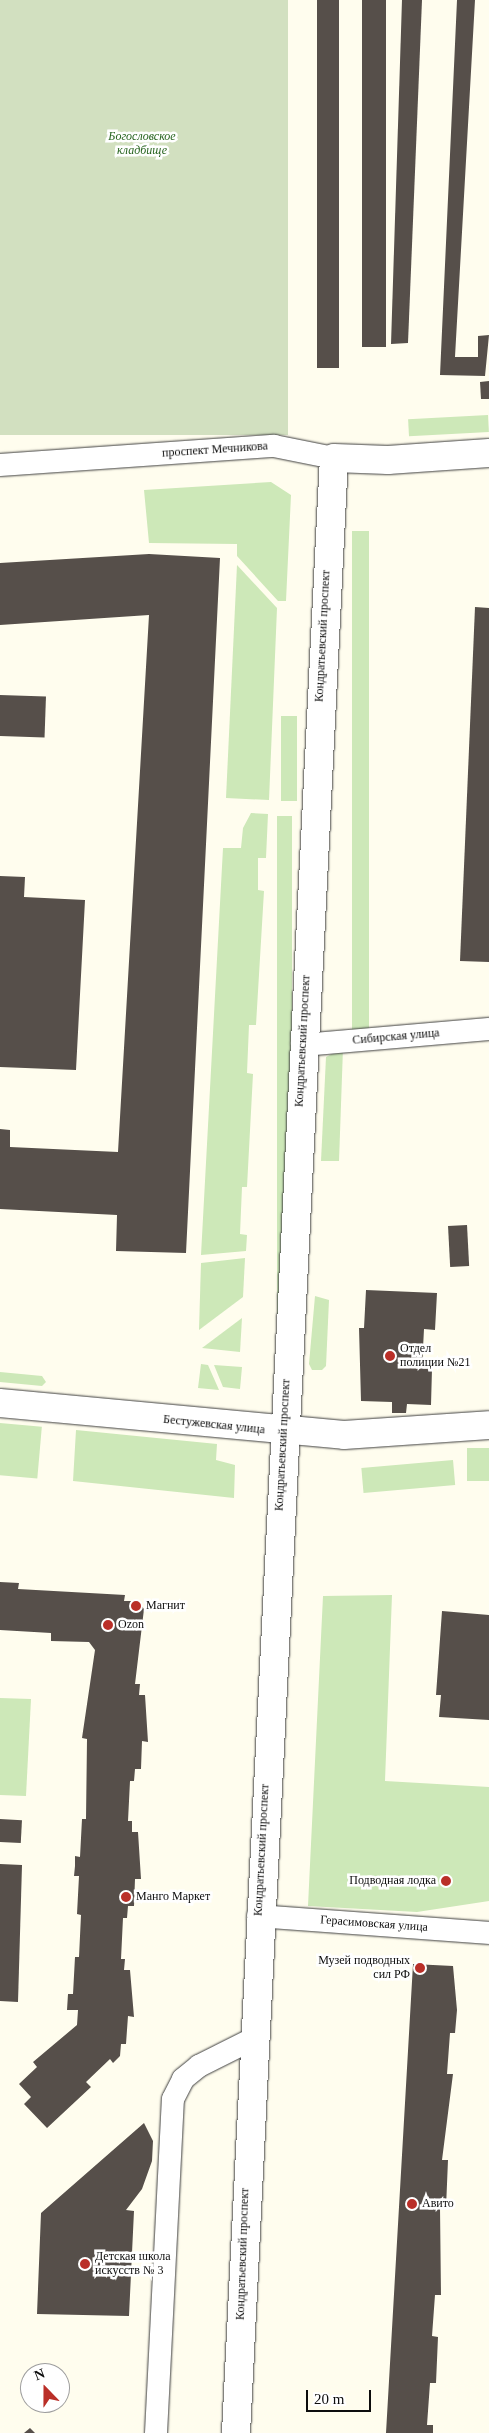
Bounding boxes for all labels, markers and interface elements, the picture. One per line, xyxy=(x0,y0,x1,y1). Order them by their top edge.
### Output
park label: Богословское кладбище xyxy=(108,130,176,158)
street label: проспект Мечникова xyxy=(162,439,268,461)
street label: Кондратьевский проспект xyxy=(312,570,334,702)
street label: Кондратьевский проспект xyxy=(292,975,314,1107)
street label: Сибирская улица xyxy=(352,1026,440,1048)
place label: Отдел полиции №21 xyxy=(400,1342,470,1370)
marker: Отдел полиции №21 xyxy=(384,1350,396,1362)
street label: Кондратьевский проспект xyxy=(272,1379,294,1511)
street label: Бестужевская улица xyxy=(162,1412,266,1438)
place label: Магнит xyxy=(146,1599,185,1613)
marker: Магнит xyxy=(130,1600,142,1612)
place label: Ozon xyxy=(118,1618,144,1632)
marker: Ozon xyxy=(102,1619,114,1631)
street label: Кондратьевский проспект xyxy=(251,1784,273,1916)
place label: Подводная лодка xyxy=(349,1874,436,1888)
marker: Подводная лодка xyxy=(440,1875,452,1887)
place label: Манго Маркет xyxy=(136,1890,210,1904)
marker: Манго Маркет xyxy=(120,1891,132,1903)
street label: Герасимовская улица xyxy=(320,1913,428,1935)
place label: Музей подводных сил РФ xyxy=(318,1954,410,1982)
marker: Музей подводных сил РФ xyxy=(414,1962,426,1974)
street label: Кондратьевский проспект xyxy=(233,2188,253,2320)
place label: Авито xyxy=(422,2197,454,2211)
marker: Авито xyxy=(406,2198,418,2210)
place label: Детская школа искусств № 3 xyxy=(95,2250,170,2278)
marker: Детская школа искусств № 3 xyxy=(79,2258,91,2270)
north arrow xyxy=(20,2363,70,2413)
text: N xyxy=(32,2366,47,2383)
scale bar xyxy=(309,2380,374,2412)
text: 20 m xyxy=(314,2391,344,2407)

